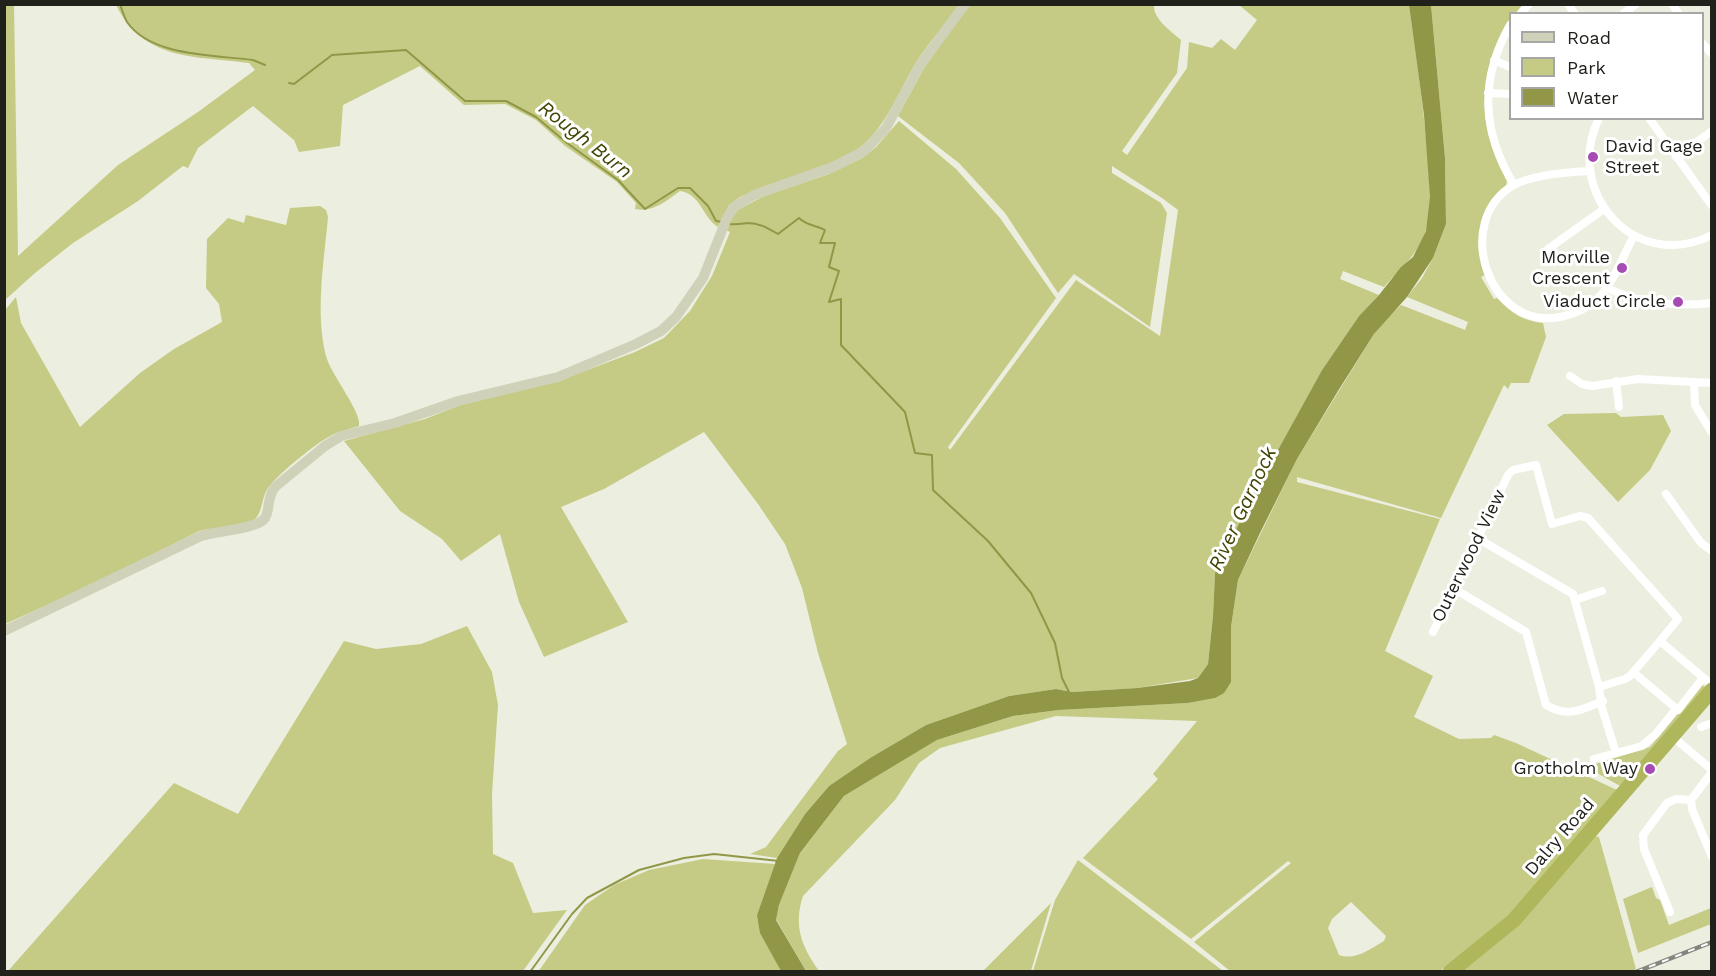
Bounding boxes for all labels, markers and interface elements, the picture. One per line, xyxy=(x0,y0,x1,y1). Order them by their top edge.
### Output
legend xyxy=(1509,12,1704,120)
text: Road xyxy=(1567,27,1611,48)
text: Park xyxy=(1567,57,1606,78)
text: Water xyxy=(1567,87,1619,108)
water label: Rough Burn xyxy=(534,96,636,184)
place label: David Gage Street xyxy=(1605,136,1703,178)
marker: David Gage Street xyxy=(1586,150,1600,164)
place label: Morville Crescent xyxy=(1532,247,1610,290)
marker: Morville Crescent xyxy=(1615,261,1629,275)
place label: Viaduct Circle xyxy=(1543,291,1666,313)
marker: Viaduct Circle xyxy=(1671,295,1685,309)
water label: River Garnock xyxy=(1204,443,1282,575)
street label: Outerwood View xyxy=(1427,486,1511,626)
place label: Grotholm Way xyxy=(1513,758,1638,780)
marker: Grotholm Way xyxy=(1643,762,1657,776)
street label: Dalry Road xyxy=(1521,794,1599,880)

